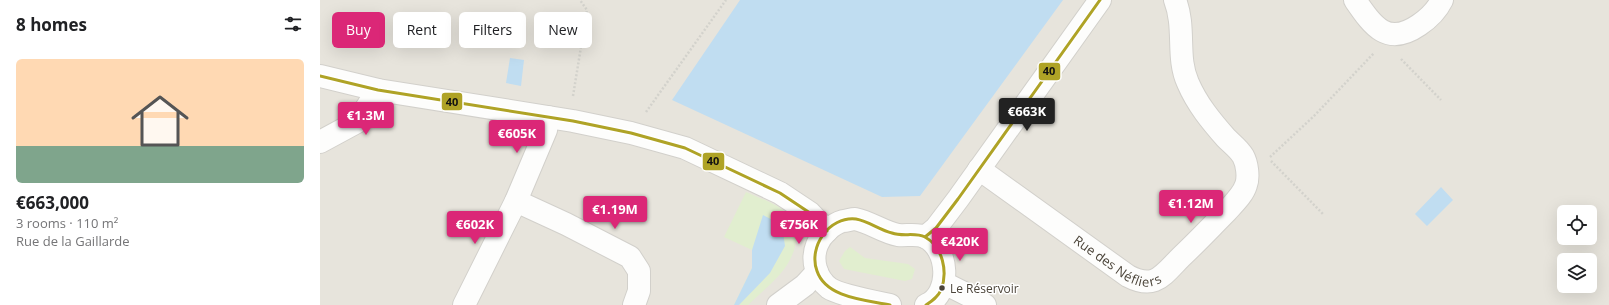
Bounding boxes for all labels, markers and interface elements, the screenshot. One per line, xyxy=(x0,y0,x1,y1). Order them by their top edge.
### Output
chip: Buy xyxy=(332,12,385,48)
chip: Rent xyxy=(393,12,451,48)
chip: Filters xyxy=(459,12,526,48)
chip: New xyxy=(534,12,592,48)
text: 8 homes xyxy=(16,13,87,36)
icon: filters xyxy=(282,13,304,35)
line badge: 40 xyxy=(1038,62,1061,81)
text: 40 xyxy=(1043,63,1055,78)
icon: home xyxy=(124,85,196,157)
line badge: 40 xyxy=(441,92,463,111)
text: 40 xyxy=(446,94,458,109)
pin: €663K xyxy=(999,98,1055,132)
pin: €1.3M xyxy=(338,102,394,136)
text: €663K xyxy=(1008,102,1046,120)
text: €1.3M xyxy=(347,106,385,124)
pin: €605K xyxy=(489,120,545,154)
text: €605K xyxy=(498,124,536,142)
line badge: 40 xyxy=(702,152,725,171)
text: 40 xyxy=(707,153,719,168)
pin: €1.12M xyxy=(1158,190,1224,224)
text: €663,000 xyxy=(16,191,89,214)
text: €1.12M xyxy=(1168,194,1214,212)
pin: €1.19M xyxy=(582,196,648,230)
text: €1.19M xyxy=(592,200,638,218)
map controls xyxy=(1557,205,1597,293)
button: locate xyxy=(1557,205,1597,245)
pin: €602K xyxy=(447,211,503,245)
pin: €756K xyxy=(771,211,827,245)
text: 3 rooms · 110 m² xyxy=(16,214,118,232)
text: €602K xyxy=(456,215,494,233)
text: €756K xyxy=(780,215,818,233)
pin: €420K xyxy=(932,228,988,262)
street label: Rue des Néfliers xyxy=(1070,231,1164,291)
text: Rue de la Gaillarde xyxy=(16,232,130,250)
text: €420K xyxy=(941,232,979,250)
button: layers xyxy=(1557,253,1597,293)
place label: Le Réservoir xyxy=(950,280,1019,297)
marker: Le Réservoir xyxy=(937,283,947,293)

